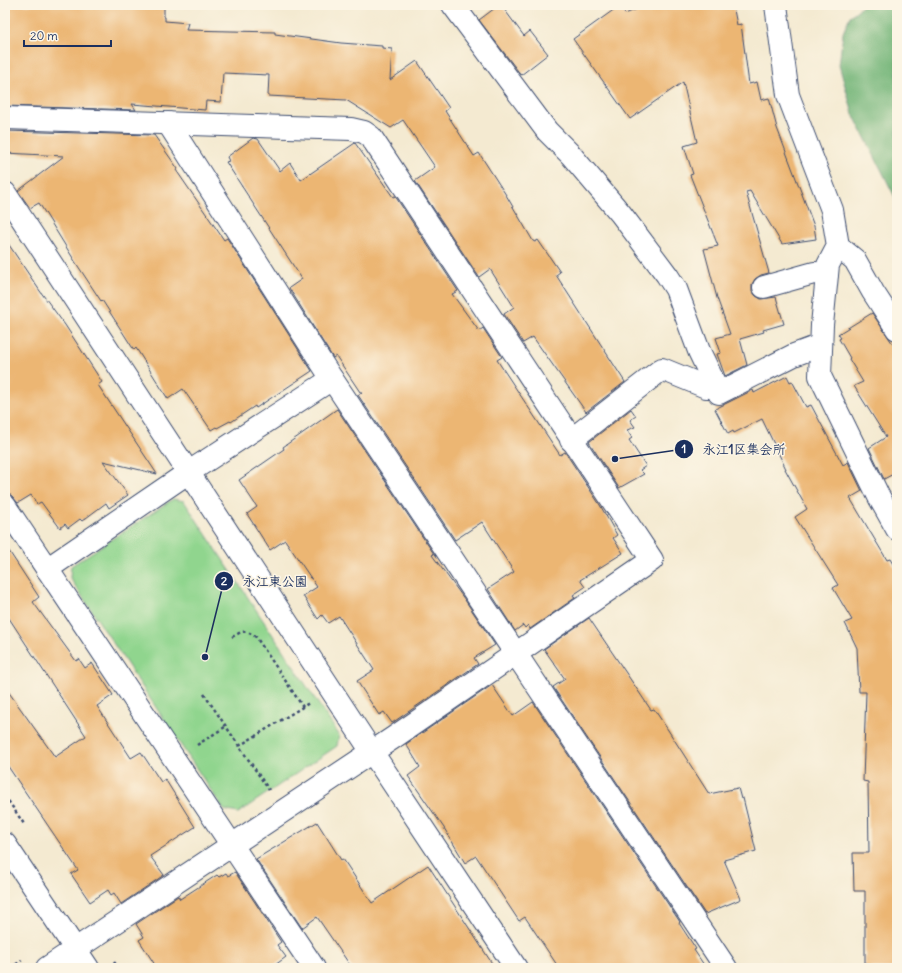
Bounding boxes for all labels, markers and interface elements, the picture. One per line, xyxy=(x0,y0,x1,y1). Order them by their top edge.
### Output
scale bar xyxy=(24,22,111,48)
text: 20 m xyxy=(30,28,58,43)
callout: 永江1区集会所 xyxy=(674,437,794,462)
text: 1 xyxy=(682,441,686,456)
text: 永江1区集会所 xyxy=(702,441,786,458)
callout: 永江東公園 xyxy=(214,569,315,594)
text: 2 xyxy=(221,573,228,588)
text: 永江東公園 xyxy=(242,573,308,590)

